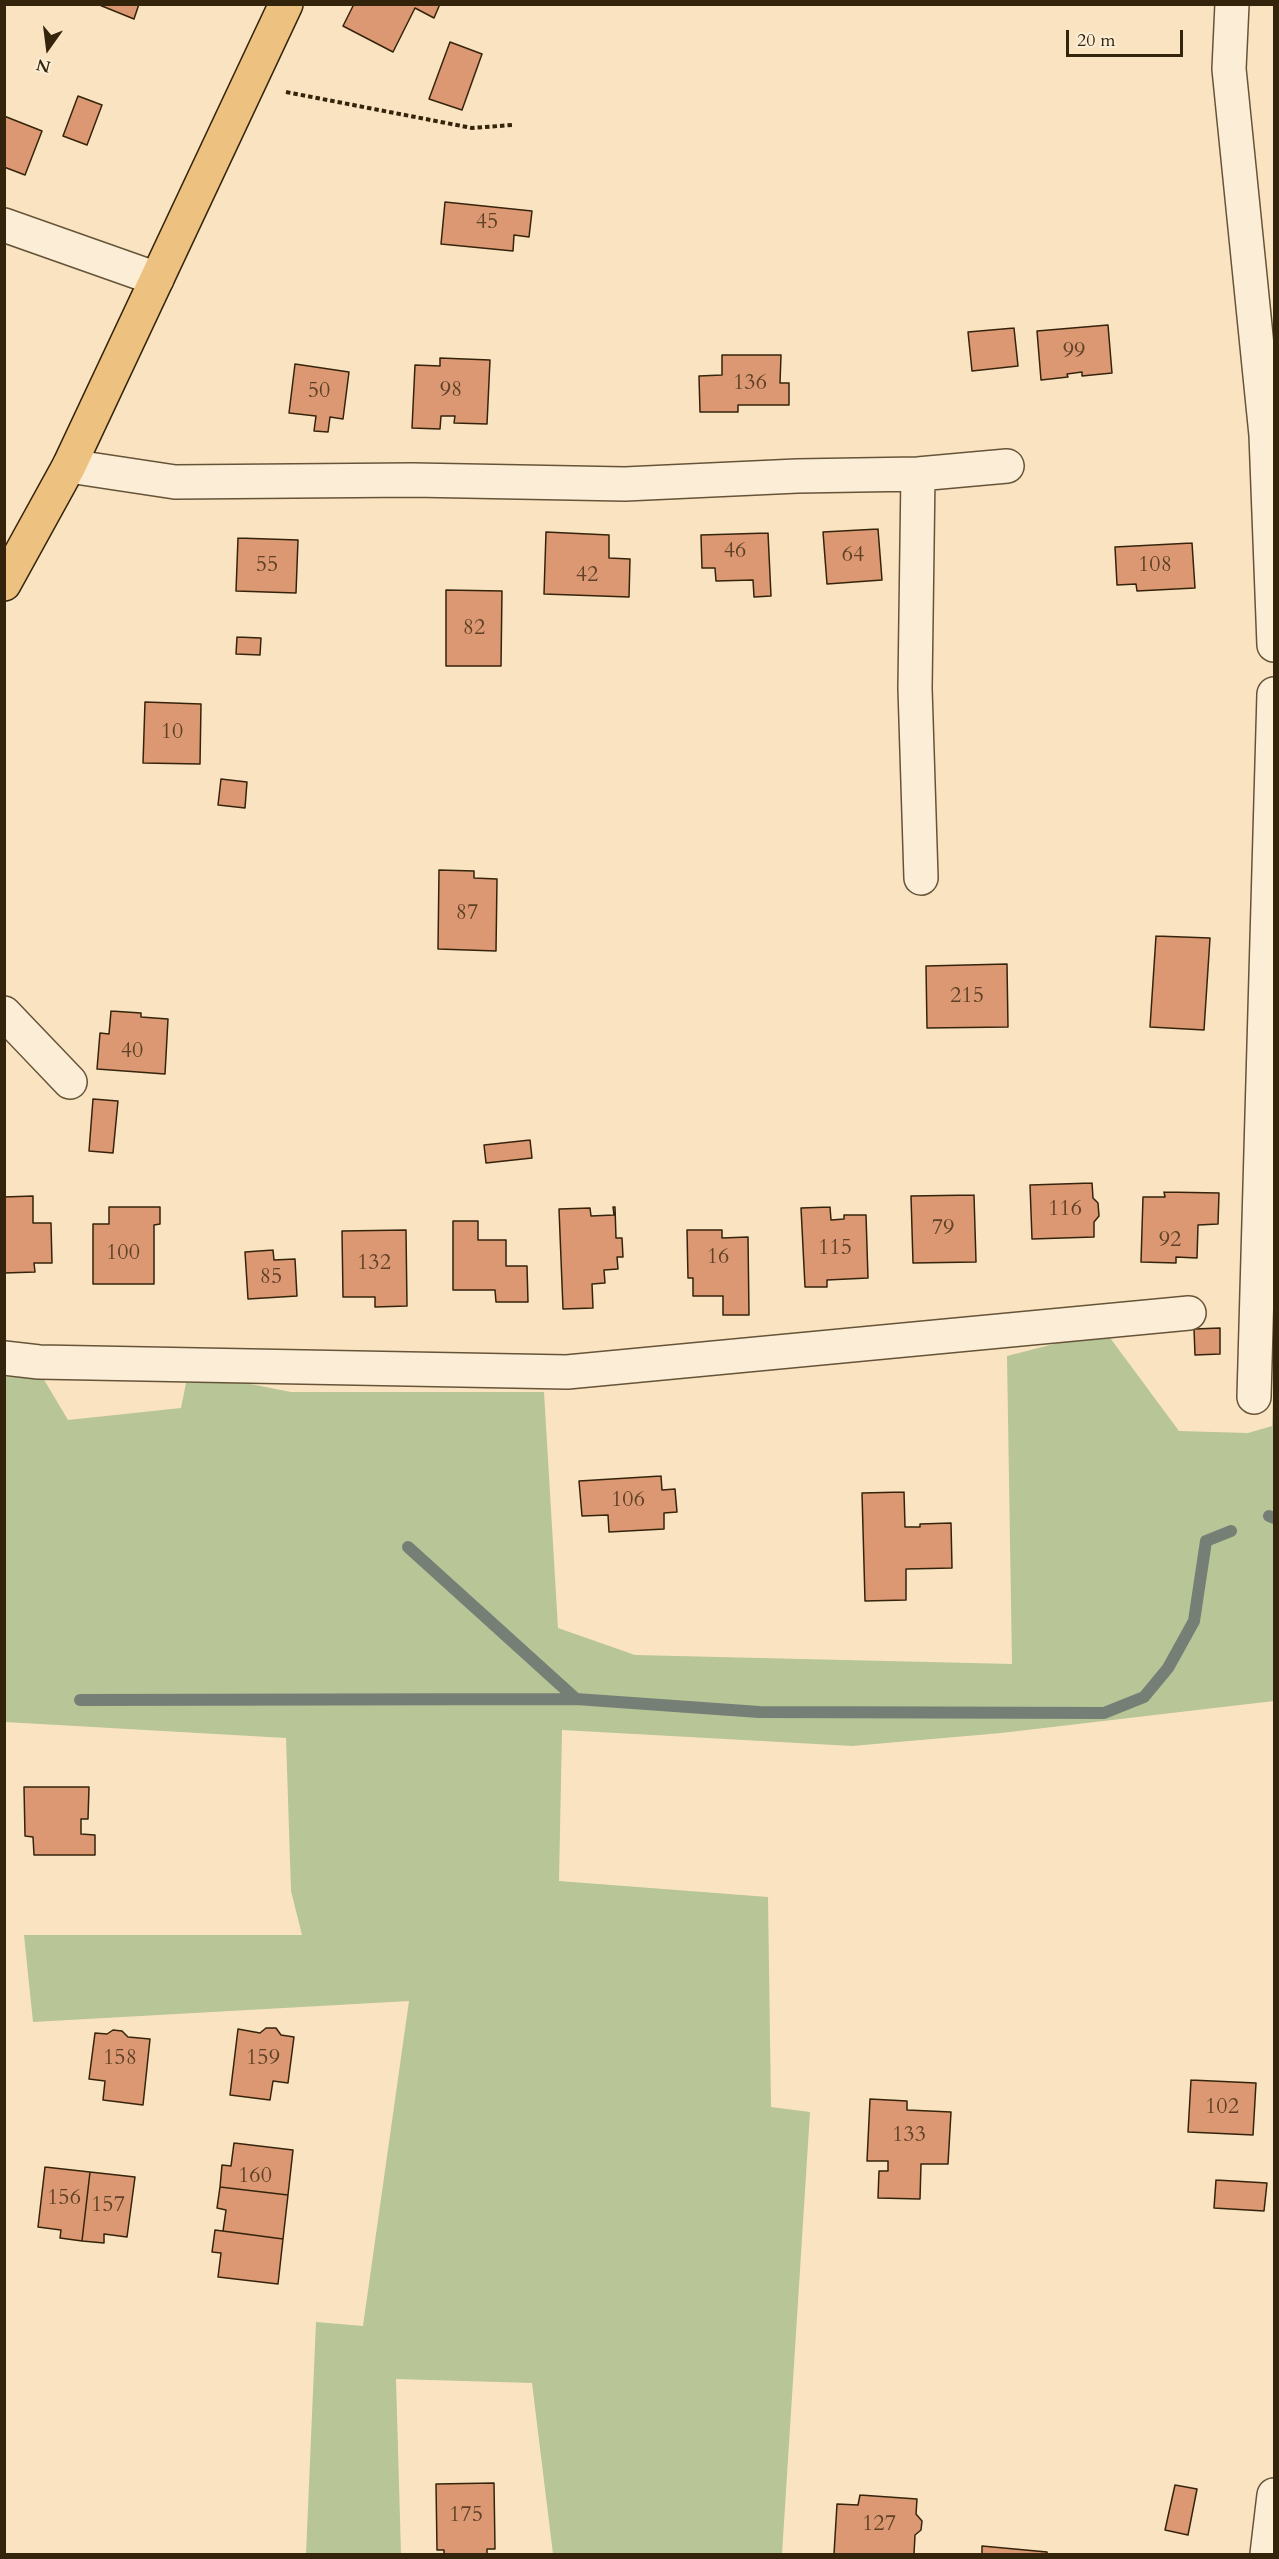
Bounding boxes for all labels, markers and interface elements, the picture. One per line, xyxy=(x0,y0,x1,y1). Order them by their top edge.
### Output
north arrow xyxy=(18,18,78,78)
scale bar xyxy=(1069,18,1186,56)
text: 20 m xyxy=(1077,28,1116,53)
text: N xyxy=(34,53,53,78)
house number: 45 xyxy=(476,210,498,236)
house number: 99 xyxy=(1063,339,1085,365)
house number: 136 xyxy=(733,371,767,397)
house number: 98 xyxy=(440,378,462,404)
house number: 50 xyxy=(308,379,330,405)
house number: 46 xyxy=(724,539,746,565)
house number: 64 xyxy=(842,543,864,569)
house number: 55 xyxy=(256,553,278,579)
house number: 108 xyxy=(1138,553,1172,579)
house number: 42 xyxy=(576,563,598,589)
house number: 82 xyxy=(463,616,485,642)
house number: 10 xyxy=(161,720,183,746)
house number: 87 xyxy=(456,901,478,927)
house number: 215 xyxy=(950,984,984,1010)
house number: 40 xyxy=(121,1039,143,1065)
house number: 116 xyxy=(1048,1197,1082,1223)
house number: 79 xyxy=(932,1216,954,1242)
house number: 92 xyxy=(1159,1228,1181,1254)
house number: 115 xyxy=(818,1236,852,1262)
house number: 100 xyxy=(106,1241,140,1267)
house number: 16 xyxy=(707,1245,729,1271)
house number: 132 xyxy=(357,1251,391,1277)
house number: 85 xyxy=(260,1265,282,1291)
house number: 106 xyxy=(611,1488,645,1514)
house number: 158 xyxy=(103,2046,137,2072)
house number: 159 xyxy=(246,2046,280,2072)
house number: 102 xyxy=(1205,2095,1239,2121)
house number: 133 xyxy=(892,2123,926,2149)
house number: 160 xyxy=(238,2164,272,2190)
house number: 156 xyxy=(47,2186,81,2212)
house number: 157 xyxy=(91,2193,125,2219)
house number: 175 xyxy=(449,2503,483,2529)
house number: 127 xyxy=(862,2512,896,2538)

